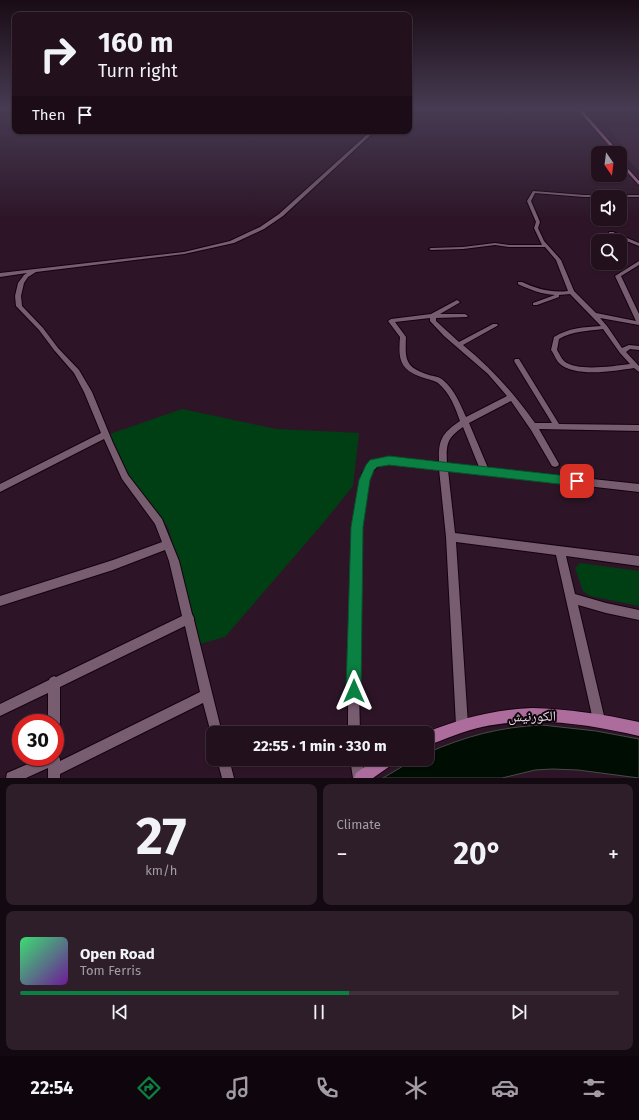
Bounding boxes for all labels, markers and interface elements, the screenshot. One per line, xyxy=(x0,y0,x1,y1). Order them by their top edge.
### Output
text: 160 m xyxy=(98,26,173,59)
icon: right xyxy=(32,28,84,80)
text: Turn right xyxy=(98,60,178,82)
icon: arrive xyxy=(74,104,96,126)
text: Then xyxy=(32,106,66,124)
north arrow xyxy=(591,146,627,182)
map controls xyxy=(591,146,627,270)
button: sound xyxy=(591,190,627,226)
button: search xyxy=(591,234,627,270)
pin xyxy=(560,464,594,498)
icon: arrive xyxy=(566,470,588,492)
position arrow xyxy=(333,670,375,712)
street label: الكورنيش xyxy=(508,708,556,725)
speed limit sign: 30 xyxy=(12,714,64,766)
text: 22:55 · 1 min · 330 m xyxy=(253,737,387,755)
text: 27 xyxy=(136,805,187,868)
text: Climate xyxy=(337,817,381,832)
text: 20° xyxy=(453,836,502,872)
text: − xyxy=(337,841,348,868)
text: + xyxy=(608,841,619,868)
text: km/h xyxy=(145,863,177,878)
text: Open Road xyxy=(80,945,155,963)
text: Tom Ferris xyxy=(80,963,141,978)
icon: previous xyxy=(109,1001,131,1023)
icon: pause xyxy=(308,1001,330,1023)
icon: next xyxy=(508,1001,530,1023)
icon: directions xyxy=(135,1074,163,1102)
icon: music xyxy=(224,1074,252,1102)
icon: phone xyxy=(313,1074,341,1102)
icon: climate xyxy=(402,1074,430,1102)
icon: car xyxy=(491,1074,519,1102)
icon: filters xyxy=(580,1074,608,1102)
text: 22:54 xyxy=(31,1077,73,1099)

